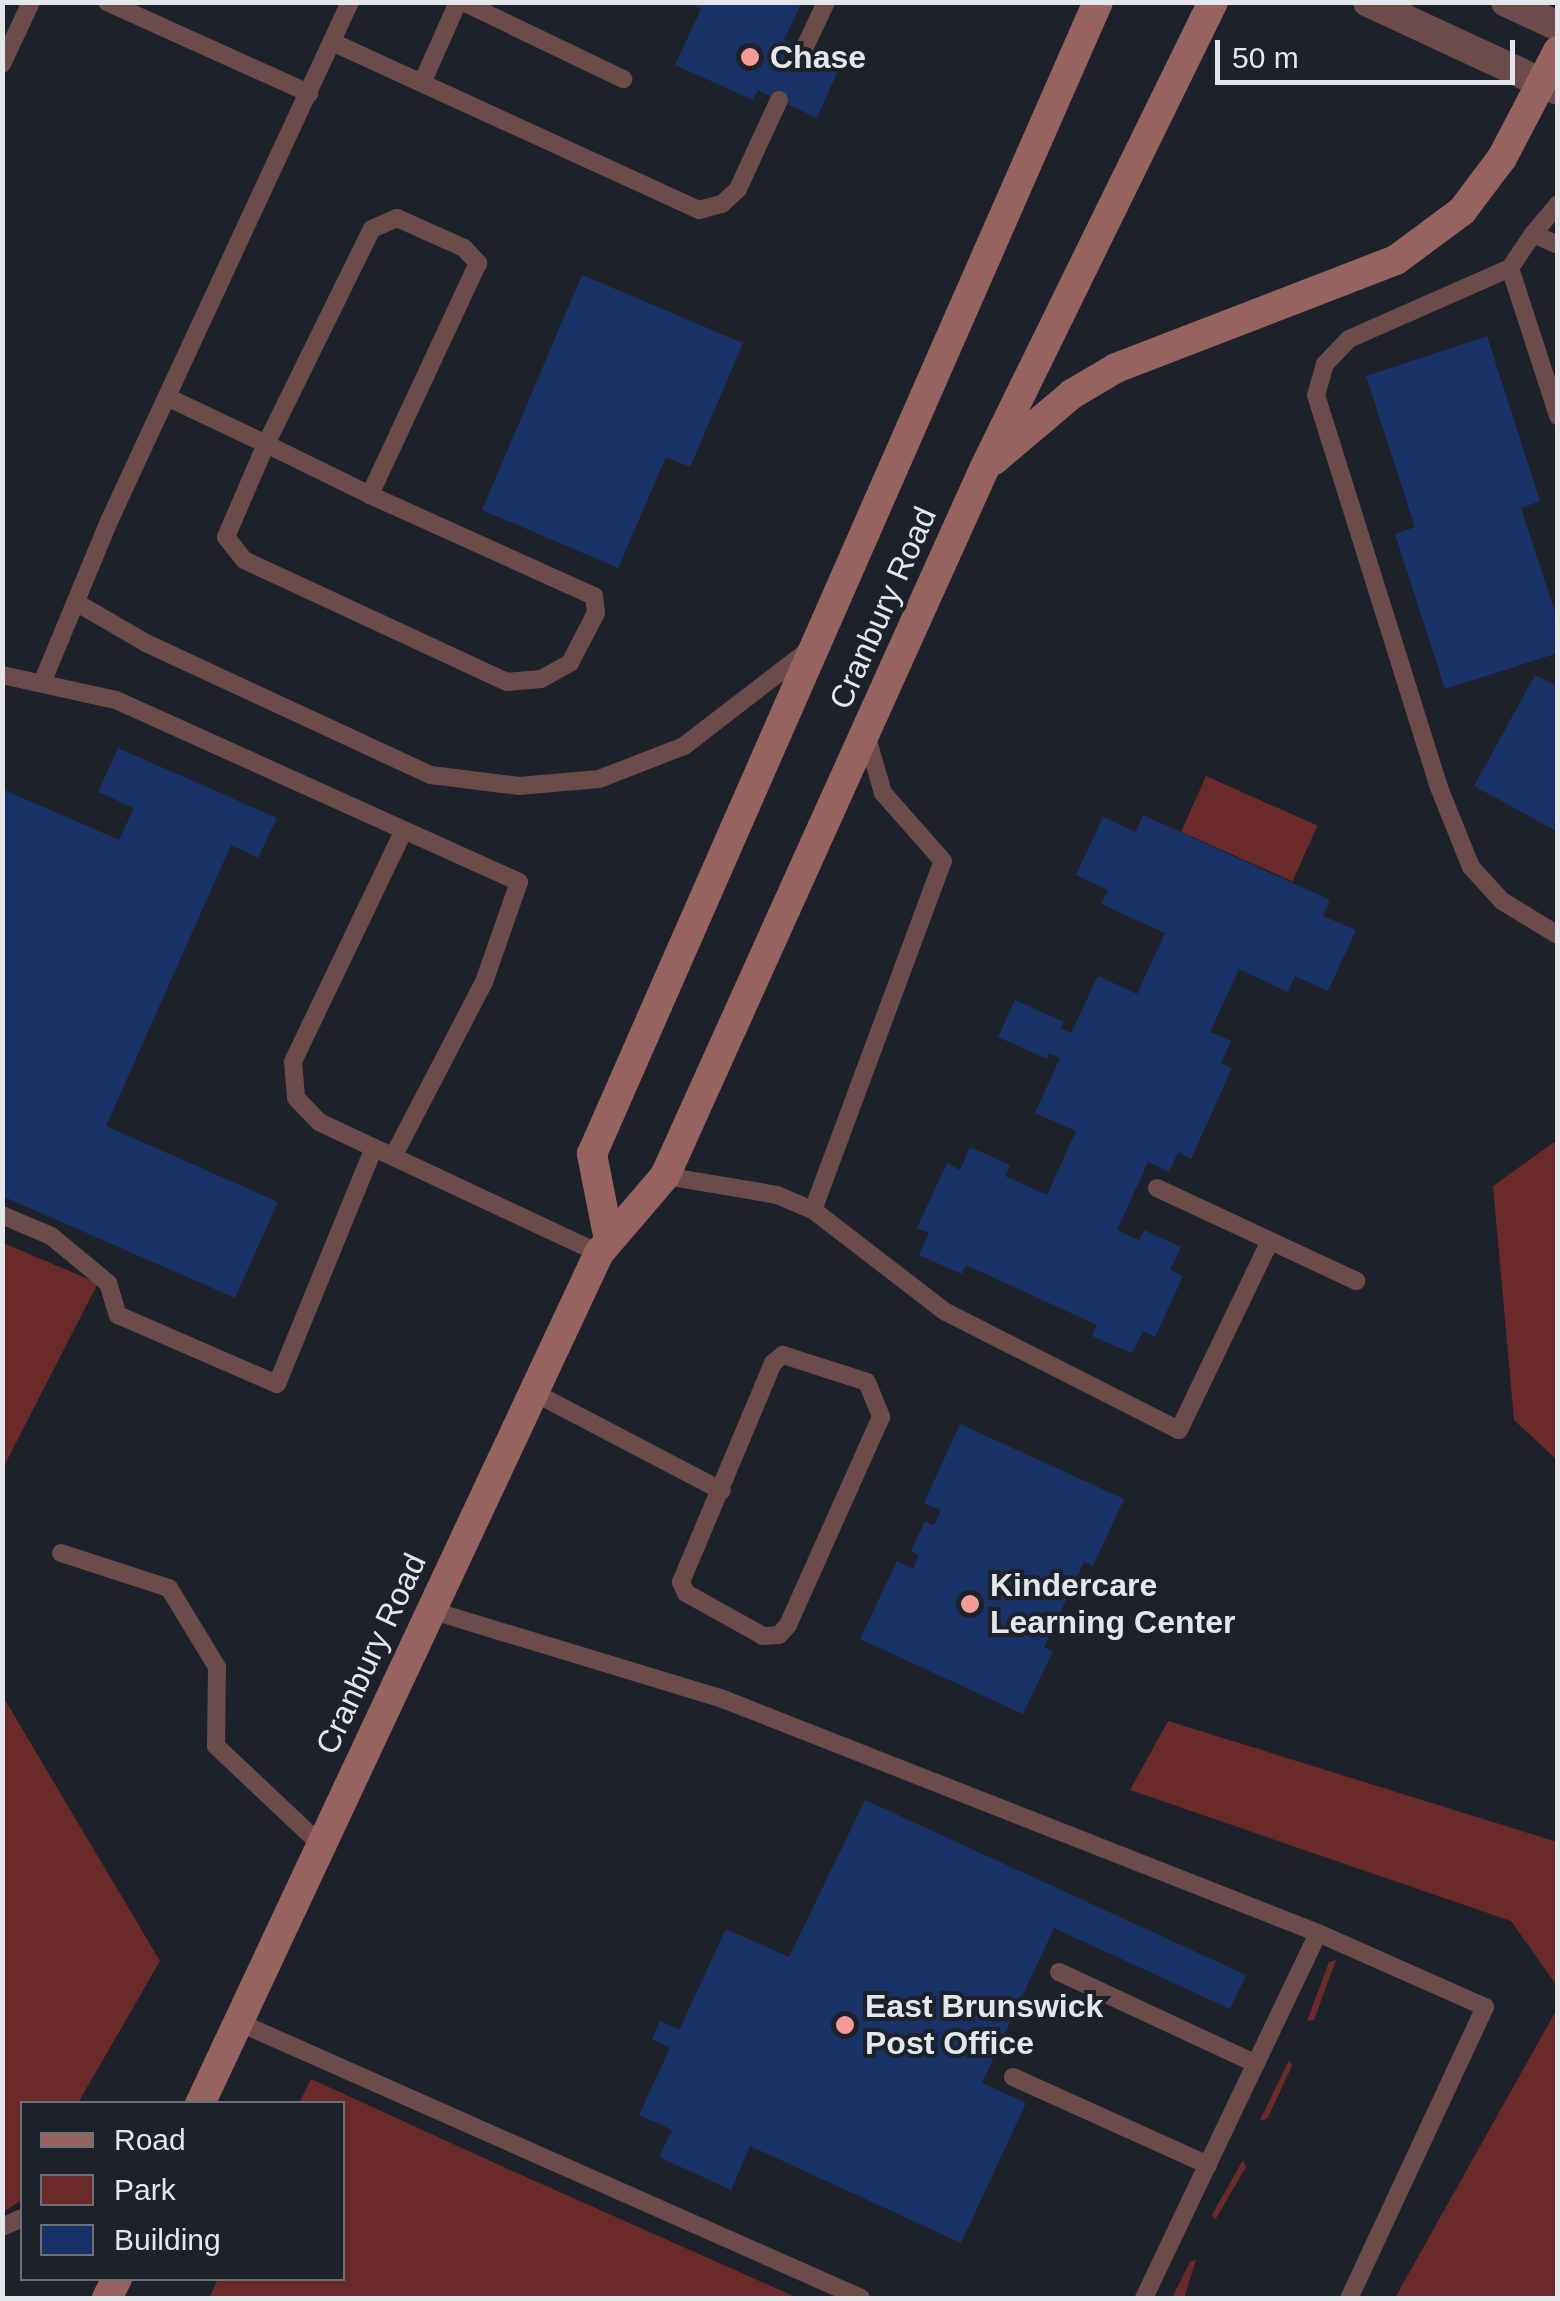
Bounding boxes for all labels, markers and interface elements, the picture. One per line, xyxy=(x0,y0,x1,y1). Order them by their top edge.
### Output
scale bar xyxy=(1220,20,1520,82)
place label: Chase xyxy=(770,38,866,76)
text: 50 m xyxy=(1232,41,1299,74)
marker: Chase xyxy=(739,46,761,68)
street label: Cranbury Road xyxy=(821,501,945,715)
street label: Cranbury Road xyxy=(308,1548,434,1760)
place label: Kindercare Learning Center xyxy=(990,1567,1235,1642)
marker: Kindercare Learning Center xyxy=(959,1593,981,1615)
place label: East Brunswick Post Office xyxy=(865,1988,1103,2063)
marker: East Brunswick Post Office xyxy=(834,2014,856,2036)
legend xyxy=(20,2101,345,2281)
text: Road xyxy=(114,2123,186,2156)
text: Park xyxy=(114,2173,176,2206)
text: Building xyxy=(114,2223,221,2256)

